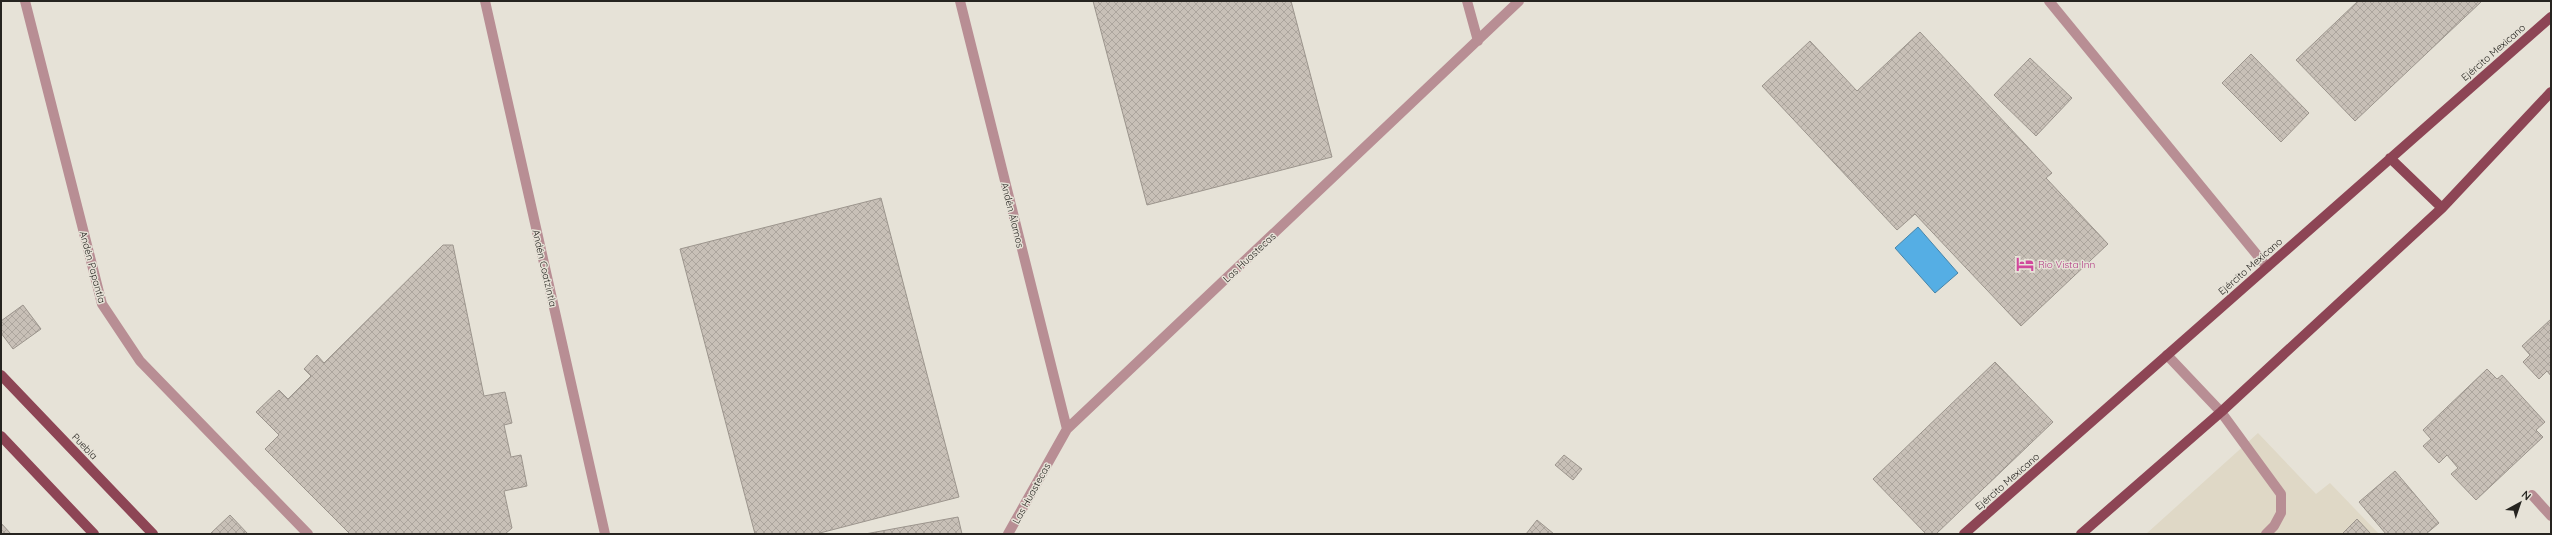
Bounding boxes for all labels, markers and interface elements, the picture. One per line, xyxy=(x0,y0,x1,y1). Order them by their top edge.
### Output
street label: Ejército Mexicano xyxy=(2459,21,2528,84)
street label: Andén Álamos xyxy=(998,181,1027,250)
street label: Andén Coatzintla xyxy=(529,228,560,308)
street label: Las Huastecas xyxy=(1220,229,1279,285)
street label: Andén Papantla xyxy=(77,230,108,305)
street label: Ejército Mexicano xyxy=(2216,235,2285,298)
hotel icon: Rio Vista Inn xyxy=(2015,254,2035,274)
place label: Rio Vista Inn xyxy=(2038,258,2095,271)
street label: Puebla xyxy=(69,430,100,462)
street label: Ejército Mexicano xyxy=(1973,450,2042,513)
street label: Las Huastecas xyxy=(1009,460,1054,526)
north arrow xyxy=(2500,483,2540,523)
text: N xyxy=(2519,487,2534,503)

